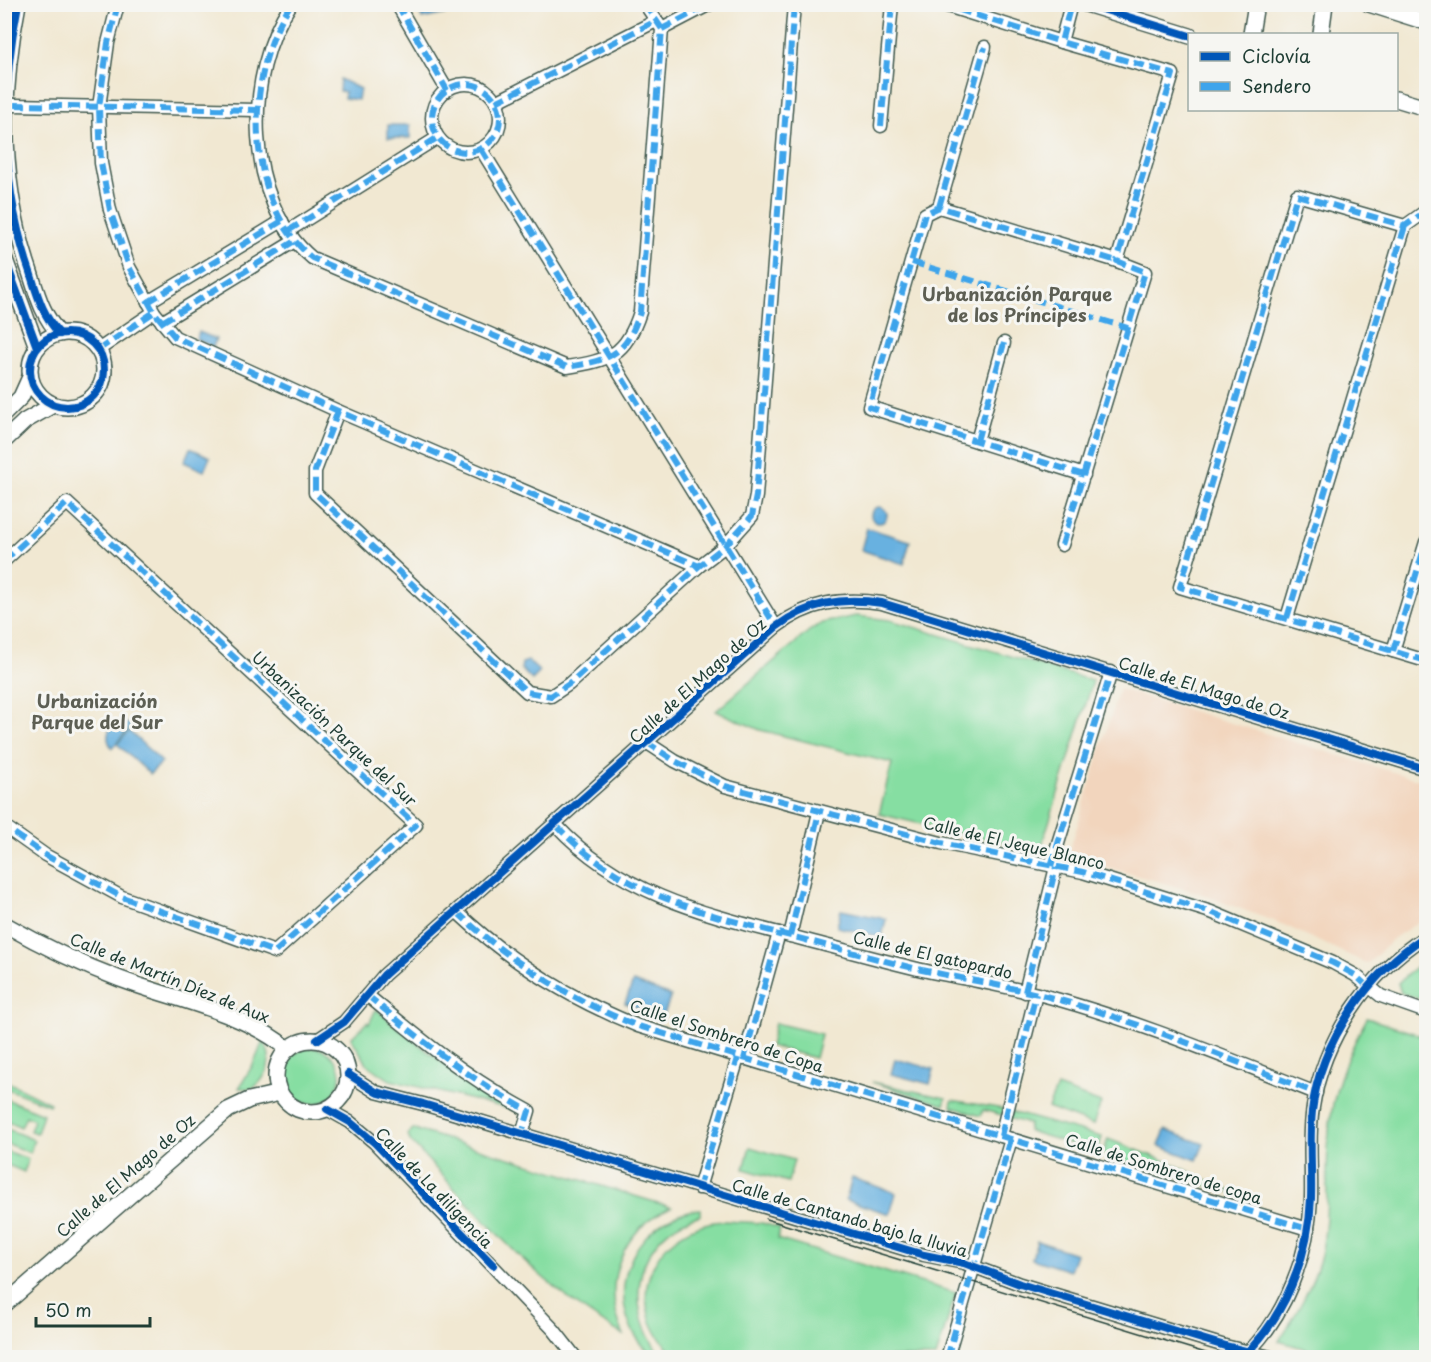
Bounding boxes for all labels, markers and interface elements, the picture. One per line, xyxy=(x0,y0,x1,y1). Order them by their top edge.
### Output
legend xyxy=(1188,33,1398,111)
text: Ciclovía xyxy=(1242,42,1311,69)
text: Sendero xyxy=(1242,72,1311,99)
district label: Urbanización Parque de los Príncipes xyxy=(922,280,1112,328)
street label: Calle de El Mago de Oz xyxy=(623,612,771,748)
street label: Urbanización Parque del Sur xyxy=(247,645,423,812)
street label: Calle de El Mago de Oz xyxy=(1116,650,1293,724)
district label: Urbanización Parque del Sur xyxy=(31,687,164,735)
street label: Calle de El Jeque Blanco xyxy=(921,809,1107,875)
street label: Calle de El gatopardo xyxy=(851,924,1015,984)
street label: Calle de Martín Díez de Aux xyxy=(67,926,273,1028)
street label: Calle el Sombrero de Copa xyxy=(627,992,827,1078)
street label: Calle de El Mago de Oz xyxy=(50,1108,200,1242)
street label: Calle de La diligencia xyxy=(371,1121,499,1253)
street label: Calle de Sombrero de copa xyxy=(1063,1127,1265,1209)
street label: Calle de Cantando bajo la lluvia xyxy=(729,1172,971,1262)
scale bar xyxy=(36,1290,150,1328)
text: 50 m xyxy=(45,1296,92,1323)

